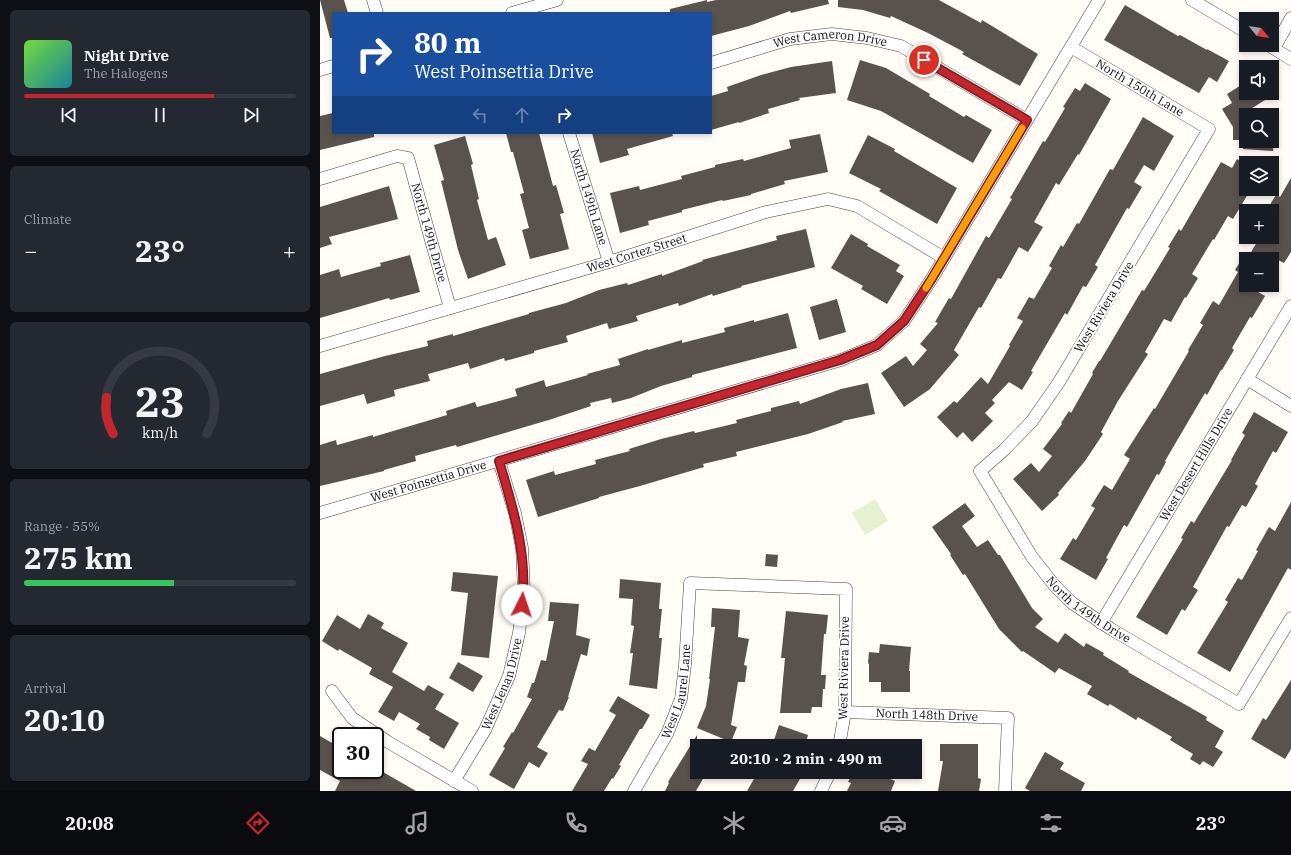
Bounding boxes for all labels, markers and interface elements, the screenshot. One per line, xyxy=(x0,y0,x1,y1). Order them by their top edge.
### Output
north arrow xyxy=(1239,12,1279,52)
map controls xyxy=(1239,12,1279,292)
text: 80 m xyxy=(414,24,481,61)
street label: West Cameron Drive xyxy=(771,26,889,51)
icon: right xyxy=(348,28,400,80)
pin xyxy=(907,43,941,77)
text: Night Drive xyxy=(84,46,169,65)
icon: arrive xyxy=(913,49,935,71)
street label: North 150th Lane xyxy=(1093,55,1187,119)
text: West Poinsettia Drive xyxy=(414,60,594,83)
button: sound xyxy=(1239,60,1279,100)
text: The Halogens xyxy=(84,65,168,82)
icon: previous xyxy=(58,104,80,126)
icon: pause xyxy=(149,104,171,126)
icon: next xyxy=(240,104,262,126)
icon: left xyxy=(469,104,491,126)
icon: ahead xyxy=(511,104,533,126)
icon: right xyxy=(553,104,575,126)
button: search xyxy=(1239,108,1279,148)
street label: North 149th Lane xyxy=(567,147,611,247)
button: layers xyxy=(1239,156,1279,196)
street label: North 149th Drive xyxy=(408,181,450,284)
button: + xyxy=(1239,204,1279,244)
text: Climate xyxy=(24,211,71,228)
street label: West Cortez Street xyxy=(585,230,688,275)
text: 23° xyxy=(135,231,185,270)
text: − xyxy=(24,236,37,265)
text: + xyxy=(283,236,296,265)
button: − xyxy=(1239,252,1279,292)
street label: West Riviera Drive xyxy=(1070,258,1137,355)
text: 23 xyxy=(135,373,185,427)
street label: West Desert Hills Drive xyxy=(1156,405,1235,523)
text: km/h xyxy=(142,422,178,441)
street label: West Poinsettia Drive xyxy=(369,457,488,505)
text: Range · 55% xyxy=(24,518,100,535)
text: 275 km xyxy=(24,538,133,577)
street label: North 149th Drive xyxy=(1043,573,1134,646)
position arrow xyxy=(501,584,543,626)
street label: West Riviera Drive xyxy=(835,616,852,720)
street label: West Jenan Drive xyxy=(478,636,525,732)
street label: West Laurel Lane xyxy=(658,644,693,741)
text: Arrival xyxy=(24,680,66,697)
text: 20:10 xyxy=(24,700,105,739)
street label: North 148th Drive xyxy=(875,705,978,724)
speed limit sign: 30 xyxy=(332,727,384,779)
text: 20:10 · 2 min · 490 m xyxy=(730,749,882,768)
icon: directions xyxy=(244,809,272,837)
icon: music xyxy=(403,809,431,837)
icon: phone xyxy=(562,809,590,837)
icon: climate xyxy=(720,809,748,837)
icon: car xyxy=(879,809,907,837)
icon: filters xyxy=(1037,809,1065,837)
text: 20:08 xyxy=(65,812,114,835)
text: 23° xyxy=(1196,812,1226,835)

